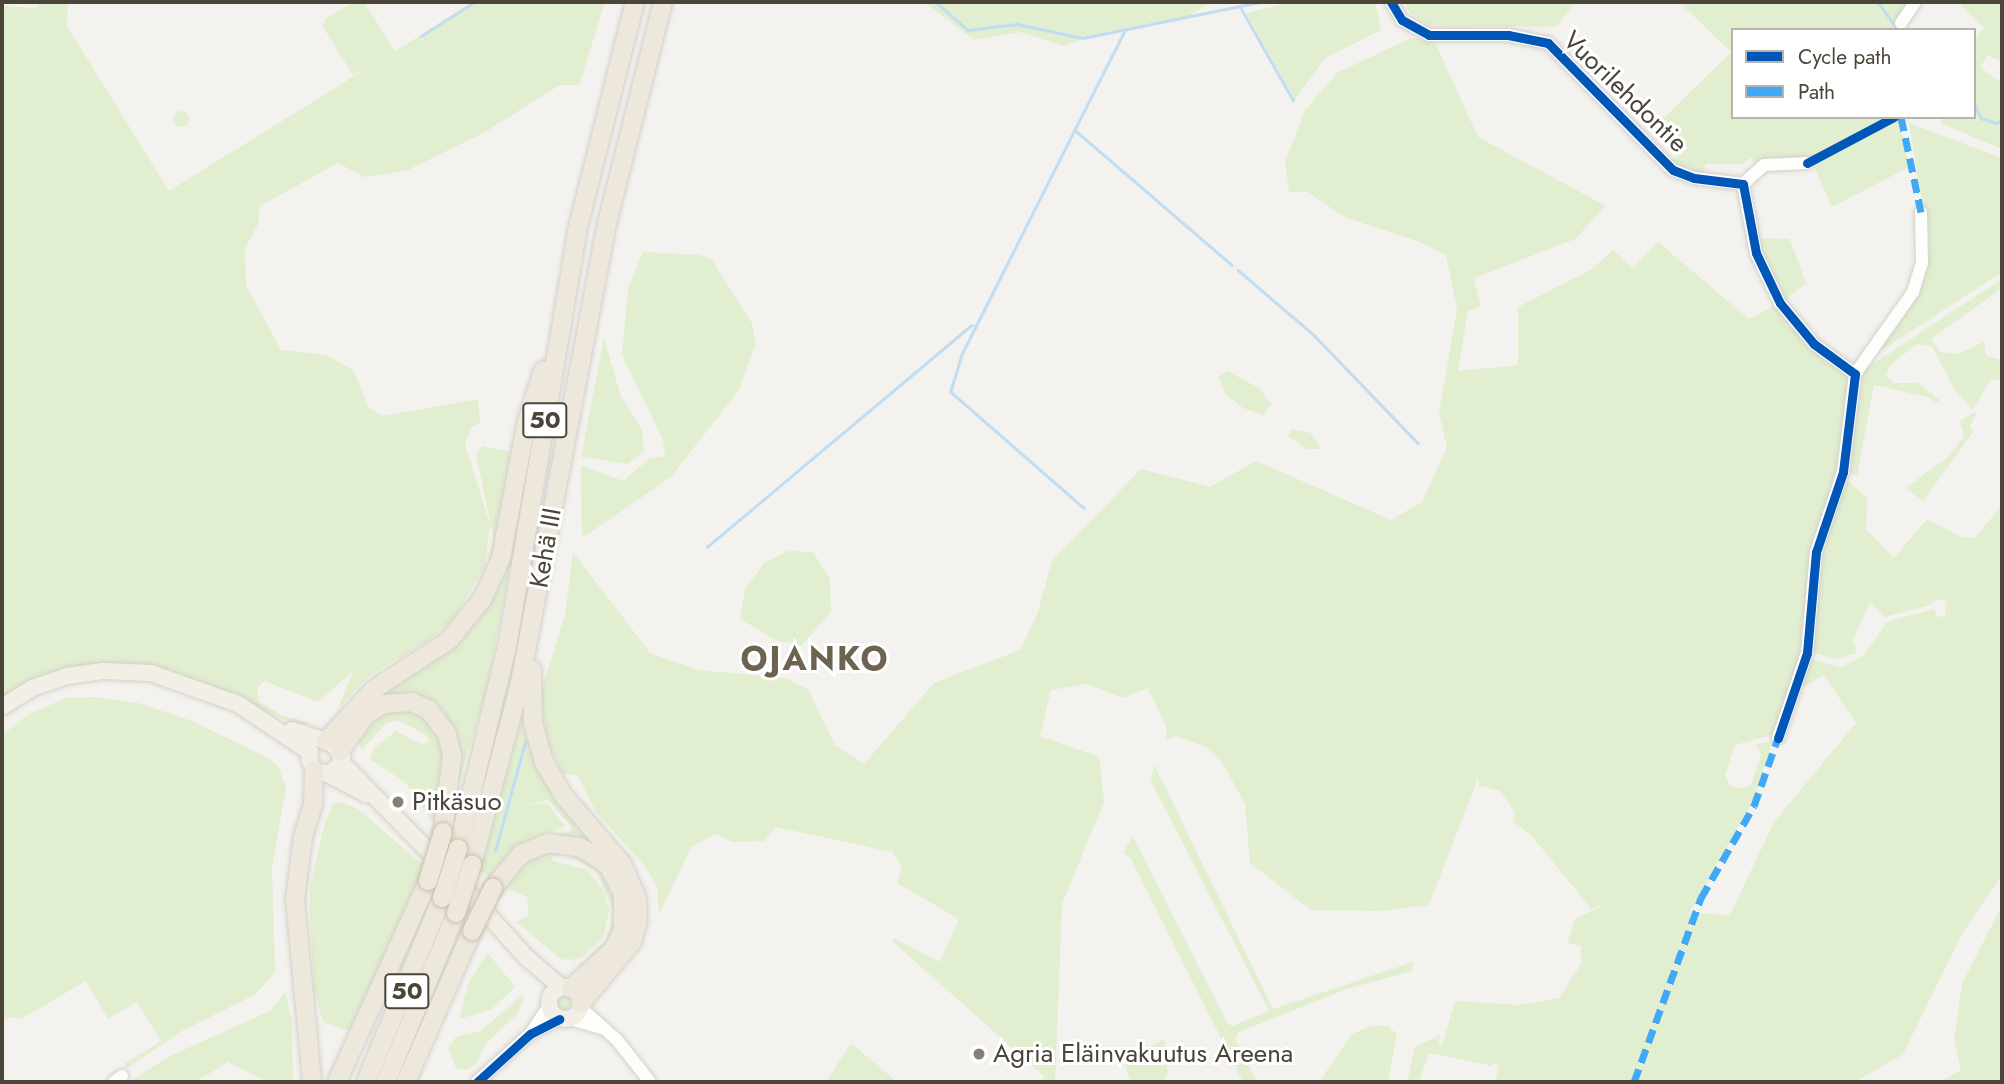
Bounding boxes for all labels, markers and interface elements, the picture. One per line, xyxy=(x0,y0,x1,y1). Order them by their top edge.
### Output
street label: Vuorilehdontie xyxy=(1556,25,1694,159)
legend xyxy=(1731,28,1976,119)
text: Cycle path xyxy=(1798,42,1891,72)
text: Path xyxy=(1798,77,1835,107)
road number: 50 xyxy=(522,400,568,440)
street label: Kehä III xyxy=(524,506,568,590)
district label: OJANKO xyxy=(741,639,889,679)
place label: Pitkäsuo xyxy=(412,786,502,818)
marker: Pitkäsuo xyxy=(390,794,406,810)
road number: 50 xyxy=(384,971,430,1012)
place label: Agria Eläinvakuutus Areena xyxy=(993,1038,1293,1070)
marker: Agria Eläinvakuutus Areena xyxy=(971,1046,987,1062)

